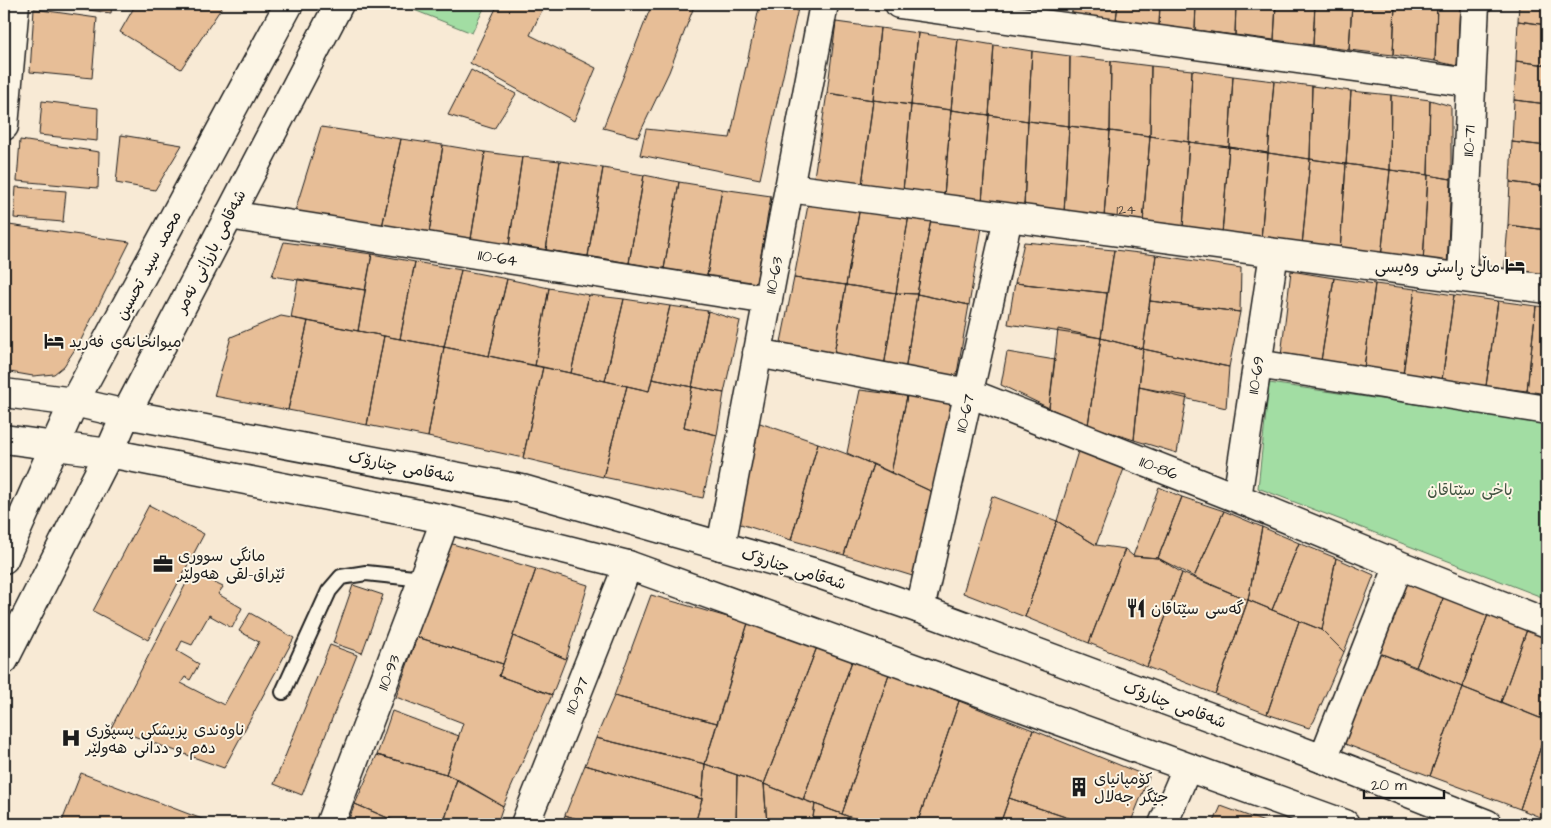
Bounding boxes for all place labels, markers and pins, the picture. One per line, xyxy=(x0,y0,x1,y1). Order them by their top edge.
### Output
place label: ماڵێ ڕاستی وەیسی xyxy=(1375,255,1500,281)
hotel icon: ماڵێ ڕاستی وەیسی xyxy=(1504,255,1526,277)
hotel icon: میوانخانەی فەرید xyxy=(43,330,65,352)
place label: میوانخانەی فەرید xyxy=(69,331,182,353)
place label: مانگی سووری ئێراق-لقی هەولێر xyxy=(176,545,285,585)
office icon: مانگی سووری ئێراق-لقی هەولێر xyxy=(152,553,174,575)
restaurant icon: گەسی سێتاقان xyxy=(1125,597,1147,619)
place label: گەسی سێتاقان xyxy=(1151,598,1244,620)
place label: ناوەندی پزیشکی پسپۆڕی دەم و ددانی هەولێر xyxy=(84,719,244,760)
hospital icon: ناوەندی پزیشکی پسپۆڕی دەم و ددانی هەولێر xyxy=(60,727,82,749)
place label: کۆمپانیای جێگر جەلال xyxy=(1094,768,1168,808)
building icon: کۆمپانیای جێگر جەلال xyxy=(1068,776,1090,798)

